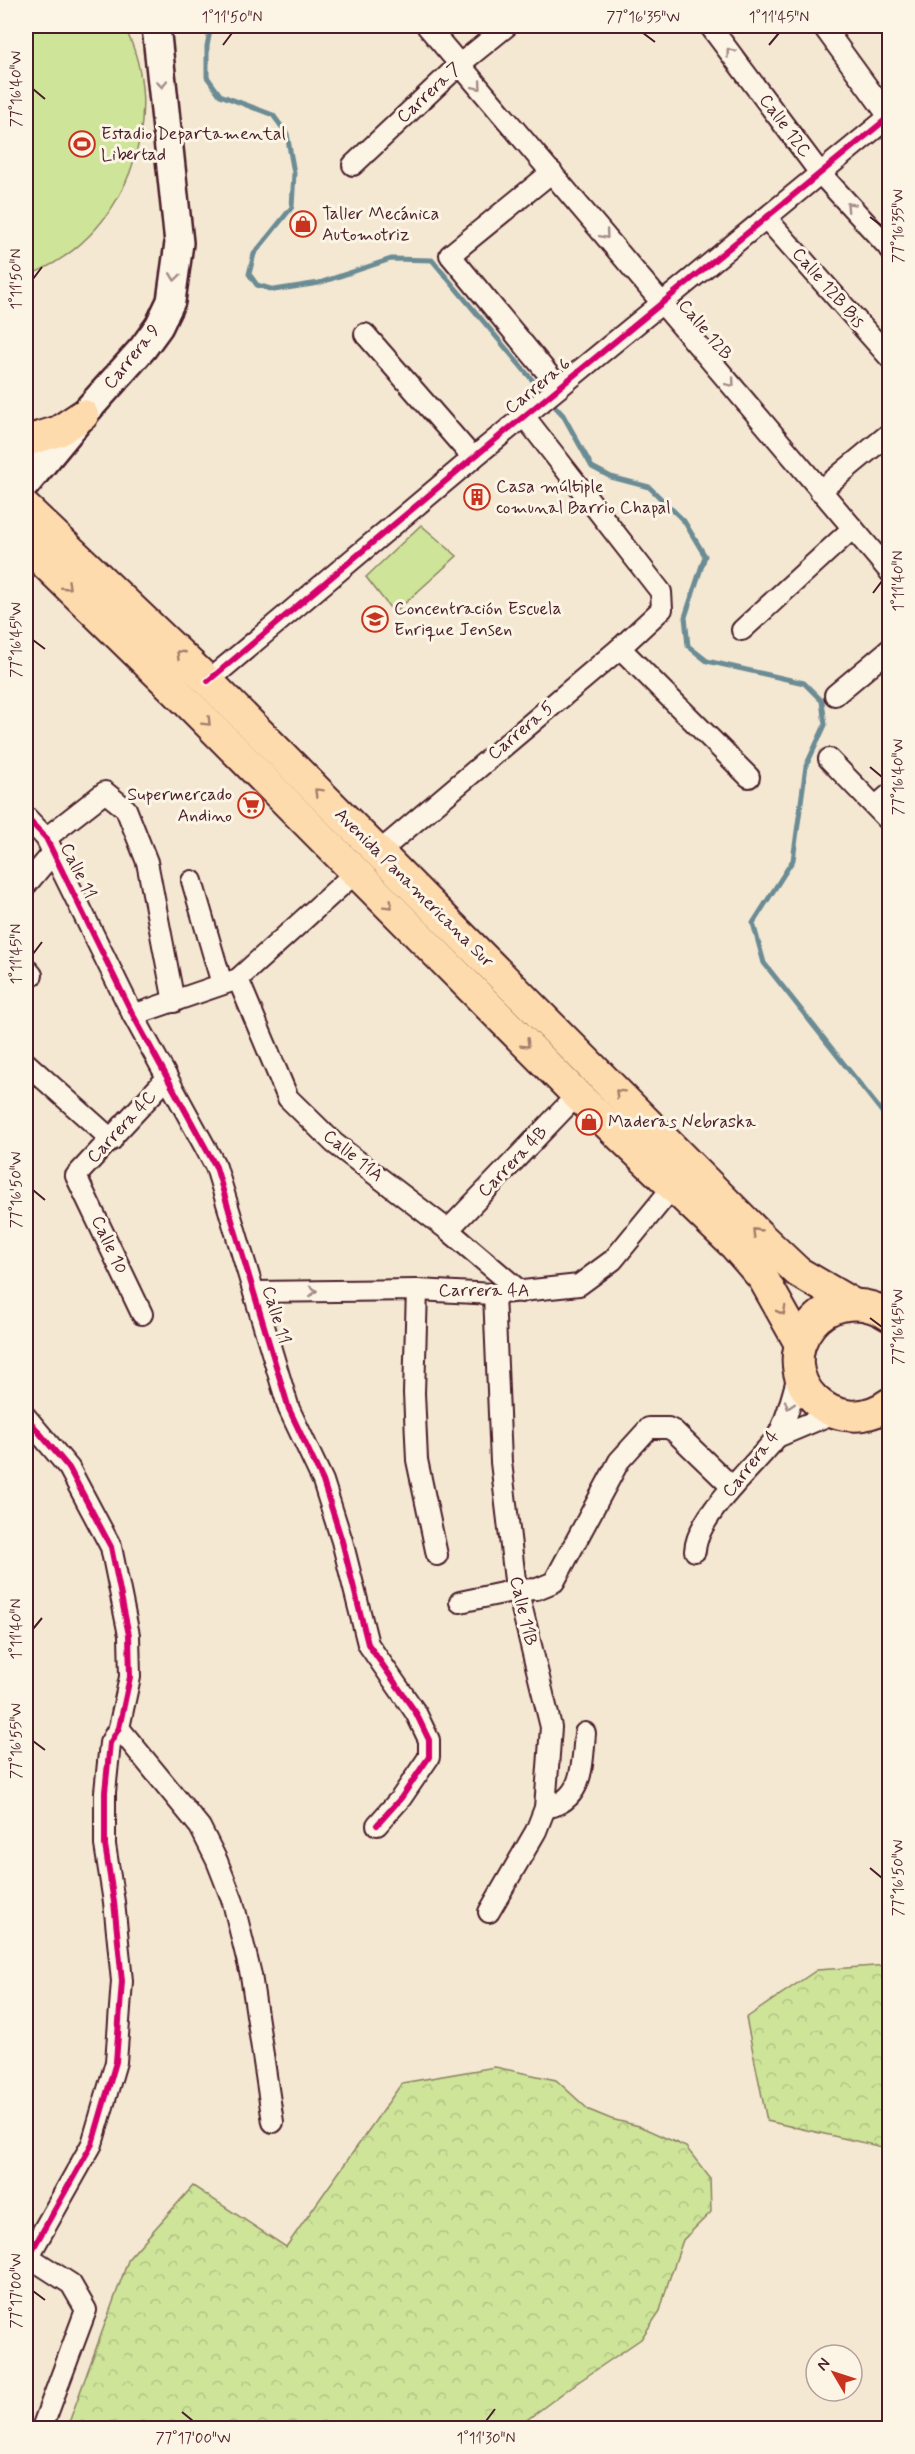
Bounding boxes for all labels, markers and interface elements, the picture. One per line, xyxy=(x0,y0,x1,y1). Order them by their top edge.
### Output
text: 1°11'50"N xyxy=(201,8,263,28)
text: 77°16'35"W xyxy=(606,8,680,28)
text: 1°11'45"N xyxy=(749,8,809,28)
one-way arrow xyxy=(726,48,737,59)
text: 77°16'40"W xyxy=(7,51,27,127)
street label: Carrera 7 xyxy=(392,57,466,129)
one-way arrow xyxy=(155,79,168,88)
one-way arrow xyxy=(471,79,482,90)
street label: Calle 12C xyxy=(753,89,817,163)
place label: Estadio Departamental Libertad xyxy=(101,122,286,167)
sports icon: Estadio Departamental Libertad xyxy=(67,129,97,159)
text: 77°16'35"W xyxy=(889,189,909,263)
place label: Taller Mecánica Automotriz xyxy=(322,202,439,247)
one-way arrow xyxy=(846,202,857,212)
shop icon: Taller Mecánica Automotriz xyxy=(288,209,318,239)
one-way arrow xyxy=(597,228,608,239)
street label: Calle 12B Bis xyxy=(786,243,870,333)
text: 1°11'50"N xyxy=(7,248,27,310)
one-way arrow xyxy=(169,273,181,282)
street label: Calle 12B xyxy=(673,295,737,365)
street label: Carrera 9 xyxy=(98,319,166,395)
street label: Carrera 6 xyxy=(500,352,576,420)
one-way arrow xyxy=(723,376,734,387)
place label: Casa múltiple comunal Barrio Chapal xyxy=(496,475,671,520)
building icon: Casa múltiple comunal Barrio Chapal xyxy=(462,482,492,512)
text: 1°11'40"N xyxy=(889,551,909,611)
one-way arrow xyxy=(61,579,71,590)
place label: Concentración Escuela Enrique Jensen xyxy=(394,597,562,642)
text: 77°16'45"W xyxy=(7,602,27,678)
school or university icon: Concentración Escuela Enrique Jensen xyxy=(360,604,390,634)
one-way arrow xyxy=(176,651,187,662)
street label: Carrera 5 xyxy=(483,696,559,766)
one-way arrow xyxy=(200,716,211,726)
text: 77°16'40"W xyxy=(889,739,909,815)
place label: Supermercado Andino xyxy=(127,783,232,828)
one-way arrow xyxy=(315,788,326,799)
supermarket icon: Supermercado Andino xyxy=(236,790,266,820)
street label: Avenida Panamericana Sur xyxy=(329,803,499,973)
street label: Calle 11 xyxy=(54,839,102,903)
one-way arrow xyxy=(382,898,393,909)
text: 1°11'45"N xyxy=(7,924,27,984)
one-way arrow xyxy=(519,1036,530,1047)
street label: Carrera 4C xyxy=(82,1085,162,1169)
one-way arrow xyxy=(616,1090,627,1101)
shop icon: Maderas Nebraska xyxy=(574,1107,604,1137)
place label: Maderas Nebraska xyxy=(608,1110,756,1134)
street label: Carrera 4B xyxy=(473,1121,553,1203)
street label: Calle 11A xyxy=(318,1124,388,1188)
text: 77°16'50"W xyxy=(7,1152,27,1228)
street label: Calle 10 xyxy=(85,1212,133,1278)
one-way arrow xyxy=(752,1229,763,1239)
street label: Carrera 4A xyxy=(439,1279,530,1303)
street label: Calle 11 xyxy=(256,1283,296,1347)
one-way arrow xyxy=(308,1285,317,1298)
text: 77°16'45"W xyxy=(889,1289,909,1365)
one-way arrow xyxy=(775,1305,786,1315)
one-way arrow xyxy=(783,1399,796,1410)
street label: Carrera 4 xyxy=(717,1425,785,1503)
street label: Calle 11B xyxy=(503,1574,543,1648)
text: 1°11'40"N xyxy=(7,1599,27,1659)
text: 77°16'55"W xyxy=(7,1703,27,1779)
text: 77°16'50"W xyxy=(889,1840,909,1916)
text: 77°17'00"W xyxy=(7,2253,27,2329)
north arrow xyxy=(804,2343,864,2403)
text: N xyxy=(812,2354,835,2375)
text: 77°17'00"W xyxy=(155,2429,231,2449)
text: 1°11'30"N xyxy=(457,2429,515,2449)

